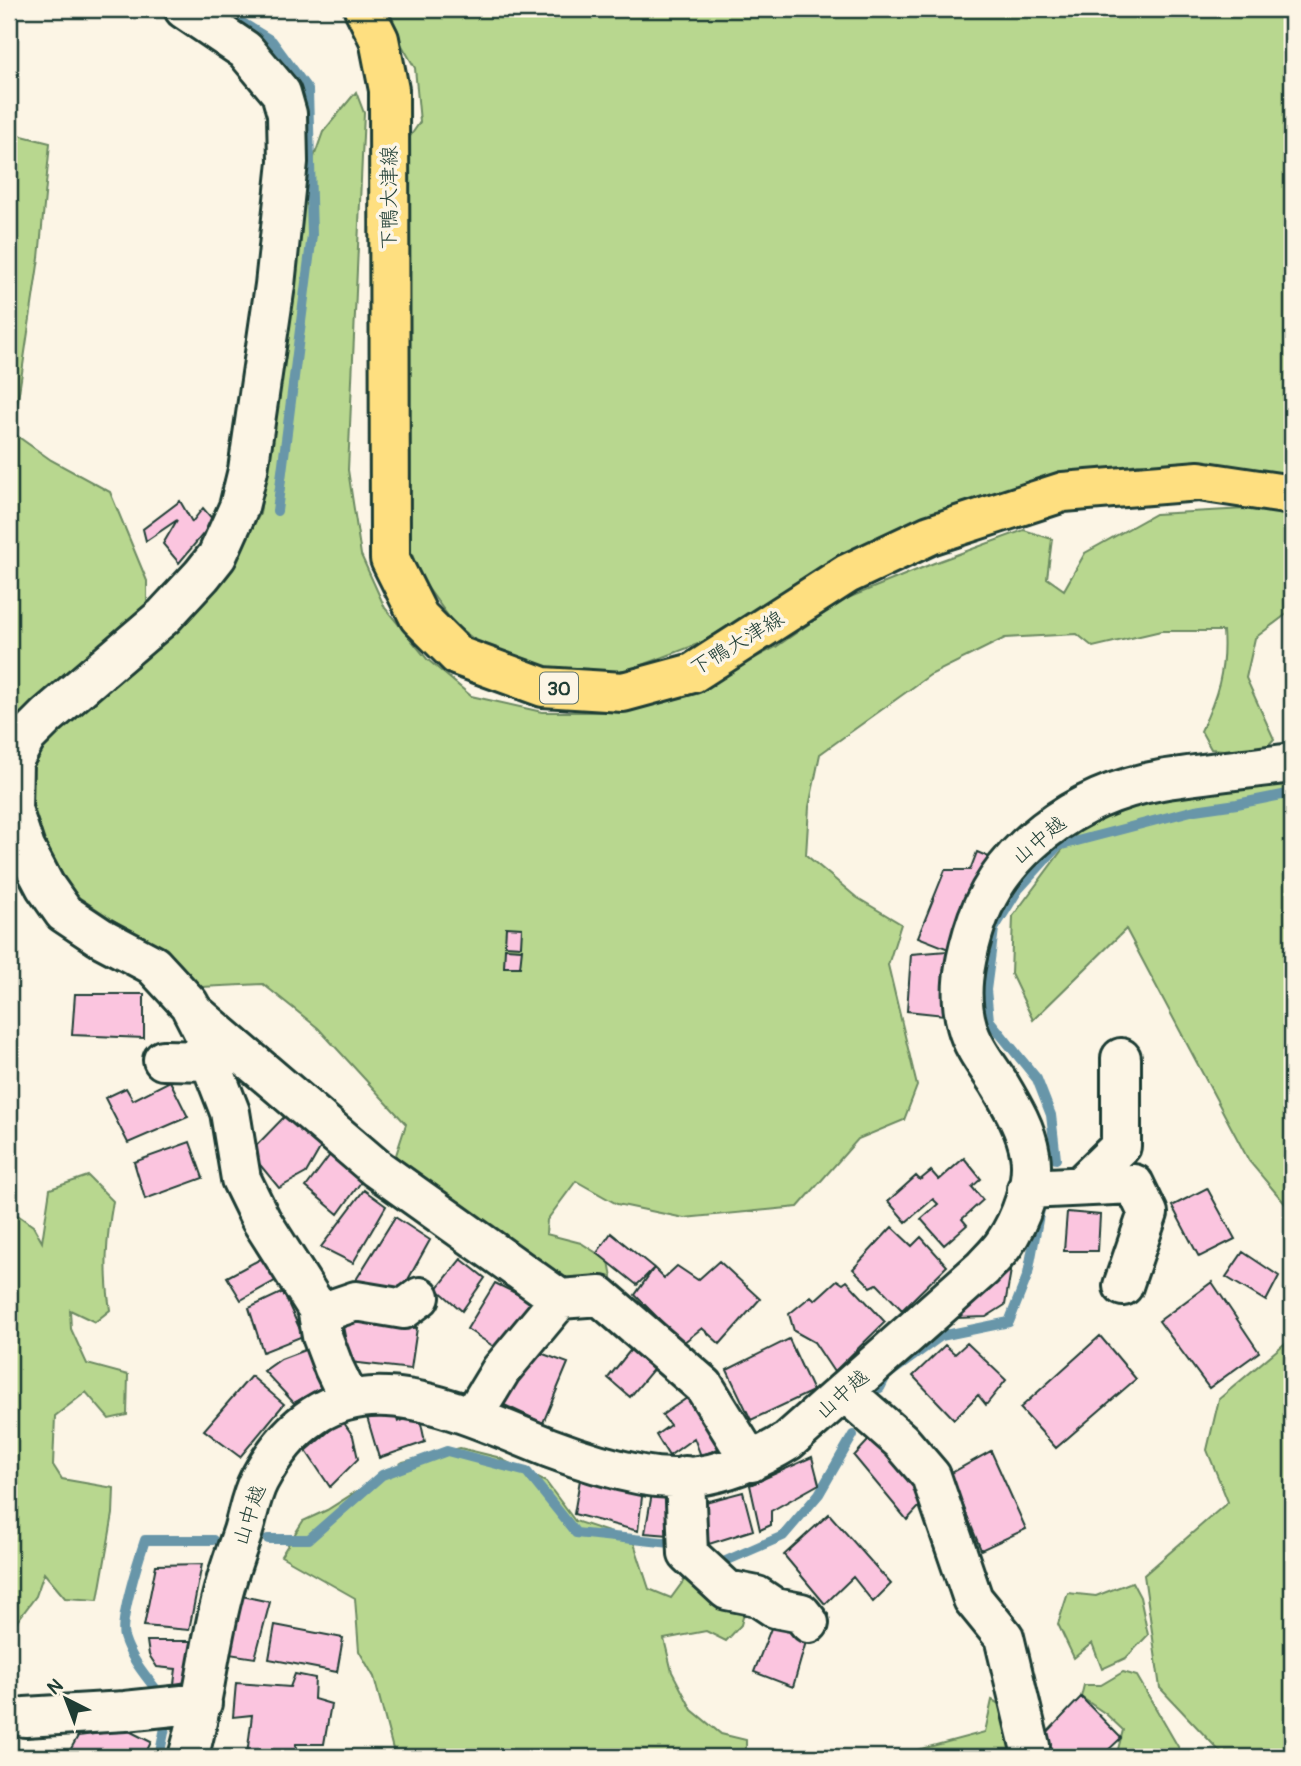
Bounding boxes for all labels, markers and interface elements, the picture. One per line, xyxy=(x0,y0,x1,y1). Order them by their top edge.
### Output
street label: 下鴨大津線 xyxy=(376,146,403,251)
street label: 下鴨大津線 xyxy=(685,605,789,682)
road number: 30 xyxy=(540,673,578,704)
street label: 山中越 xyxy=(1007,810,1072,871)
street label: 山中越 xyxy=(810,1363,875,1425)
street label: 山中越 xyxy=(227,1481,272,1549)
north arrow xyxy=(32,1664,102,1734)
text: N xyxy=(42,1674,68,1700)

